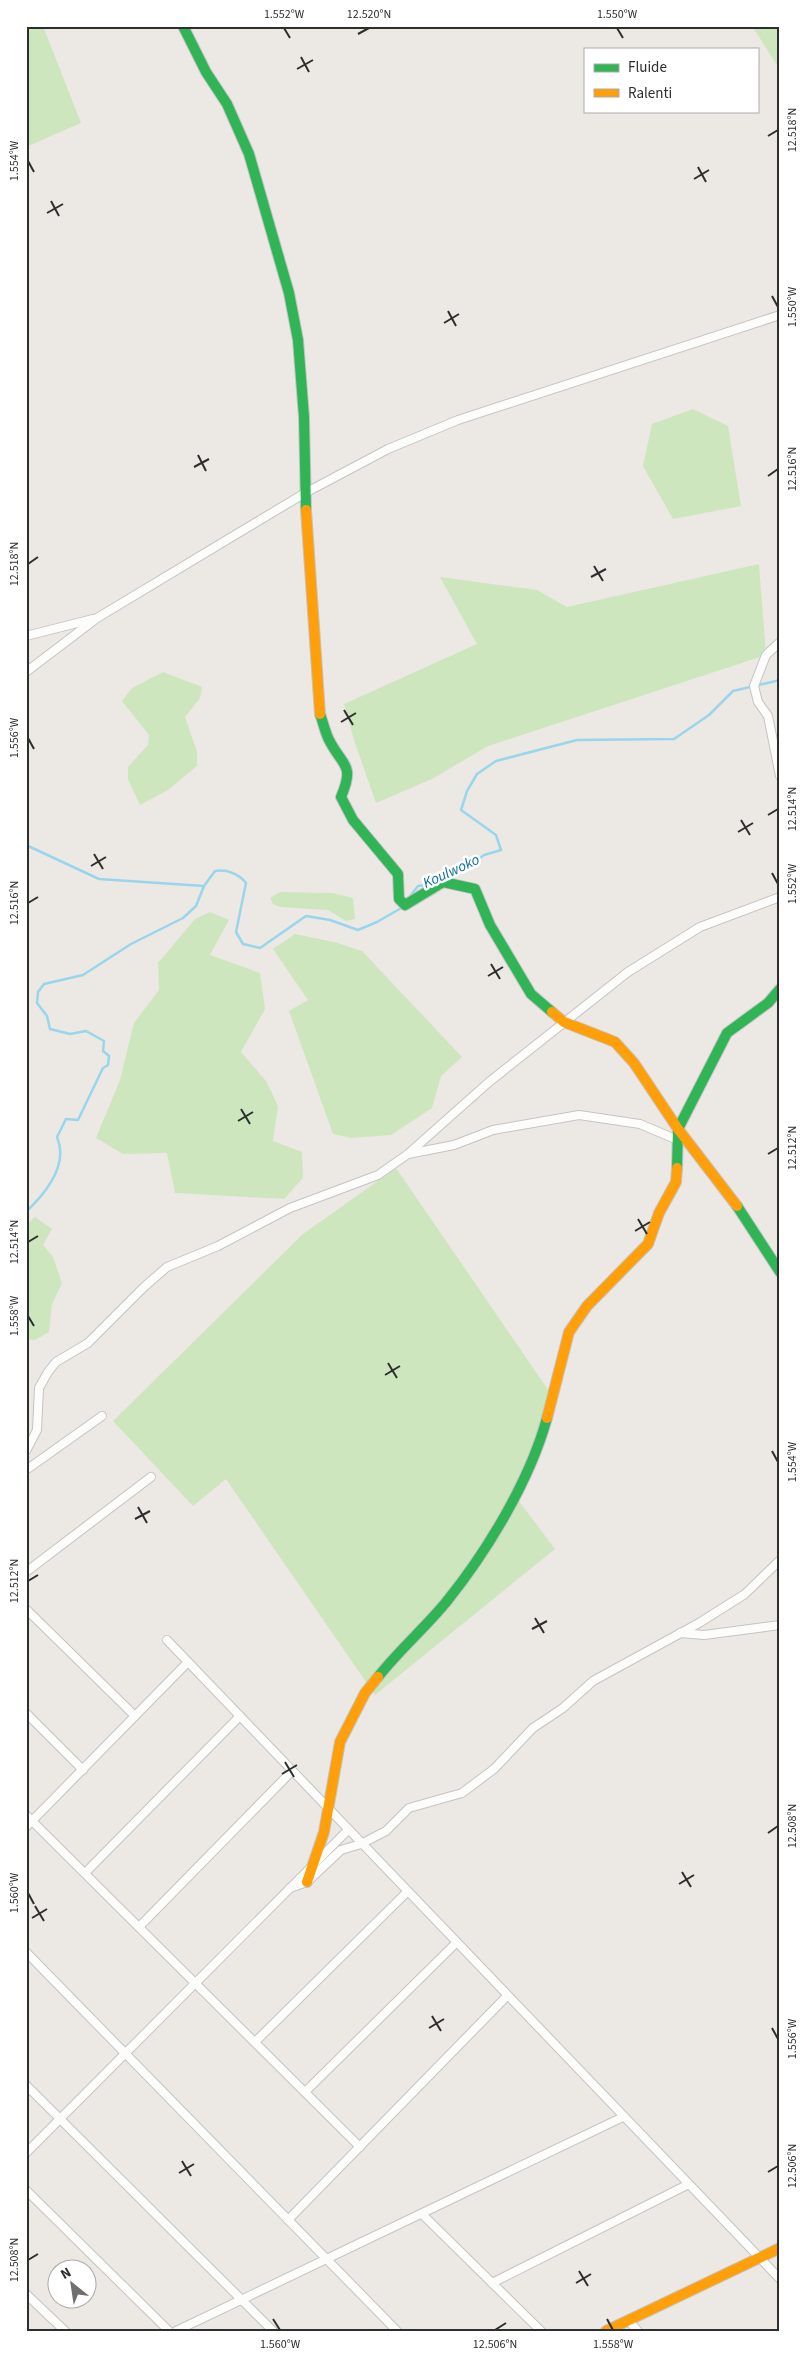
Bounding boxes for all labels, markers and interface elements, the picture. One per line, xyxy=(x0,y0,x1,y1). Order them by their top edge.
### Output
text: 1.552°W xyxy=(264,6,305,23)
text: 12.520°N xyxy=(347,6,391,23)
text: 1.550°W xyxy=(597,6,638,23)
legend xyxy=(584,48,758,112)
text: Fluide xyxy=(628,57,667,78)
text: Ralenti xyxy=(628,83,672,104)
text: 12.518°N xyxy=(784,108,801,152)
text: 1.554°W xyxy=(6,140,23,181)
text: 1.550°W xyxy=(784,286,801,327)
text: 12.516°N xyxy=(784,447,801,491)
text: 12.518°N xyxy=(6,542,23,586)
text: 1.556°W xyxy=(6,717,23,758)
text: 12.514°N xyxy=(784,787,801,831)
water label: Koulwoko xyxy=(419,849,483,894)
text: 1.552°W xyxy=(784,863,801,904)
text: 12.516°N xyxy=(6,881,23,925)
text: 12.512°N xyxy=(784,1126,801,1170)
text: 12.514°N xyxy=(6,1220,23,1264)
text: 1.558°W xyxy=(6,1295,23,1336)
text: 1.554°W xyxy=(784,1441,801,1482)
text: 12.512°N xyxy=(6,1559,23,1603)
text: 12.508°N xyxy=(784,1804,801,1848)
text: 1.560°W xyxy=(6,1872,23,1913)
text: 1.556°W xyxy=(784,2018,801,2059)
text: 12.506°N xyxy=(784,2144,801,2188)
text: 12.508°N xyxy=(6,2238,23,2282)
north arrow xyxy=(48,2260,98,2310)
text: N xyxy=(57,2263,75,2285)
text: 1.560°W xyxy=(260,2336,301,2353)
text: 12.506°N xyxy=(473,2336,517,2353)
text: 1.558°W xyxy=(593,2336,634,2353)

